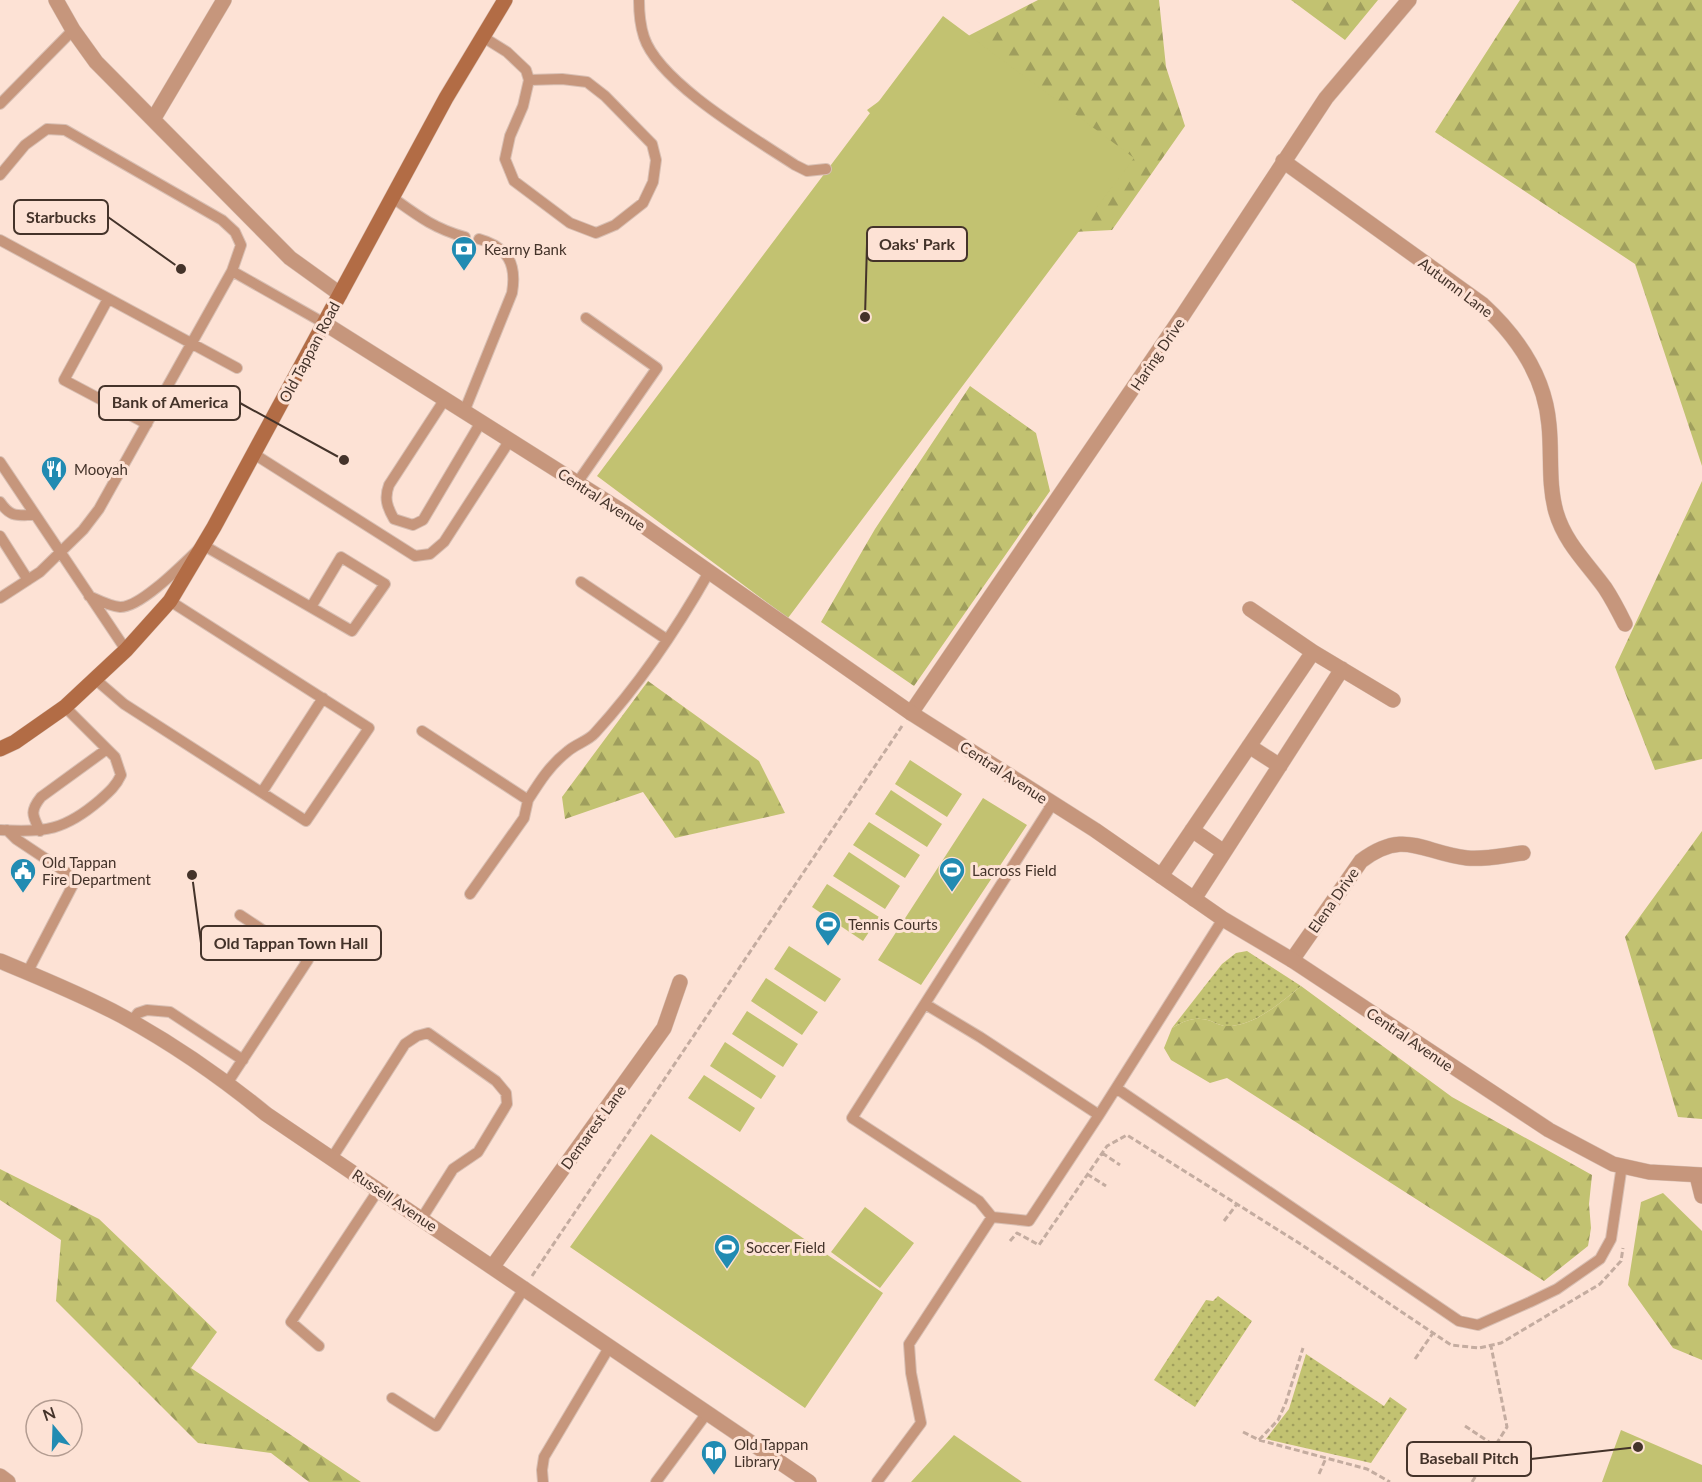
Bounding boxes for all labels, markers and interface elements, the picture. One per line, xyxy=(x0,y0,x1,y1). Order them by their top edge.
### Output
callout: Starbucks xyxy=(14,200,108,234)
text: Starbucks xyxy=(26,207,96,226)
callout: Oaks' Park xyxy=(867,227,967,261)
bank icon: Kearny Bank xyxy=(449,234,479,272)
text: Oaks' Park xyxy=(879,234,955,253)
place label: Kearny Bank xyxy=(484,240,567,258)
street label: Autumn Lane xyxy=(1415,253,1497,321)
street label: Old Tappan Road xyxy=(275,299,343,405)
street label: Haring Drive xyxy=(1126,314,1188,394)
callout: Bank of America xyxy=(99,386,240,420)
text: Bank of America xyxy=(112,392,228,411)
restaurant icon: Mooyah xyxy=(39,454,69,492)
place label: Mooyah xyxy=(74,460,128,478)
street label: Central Avenue xyxy=(555,464,649,534)
street label: Central Avenue xyxy=(957,737,1051,807)
place label: Old Tappan Fire Department xyxy=(42,853,151,888)
sports icon: Lacross Field xyxy=(937,855,967,893)
public building icon: Old Tappan Fire Department xyxy=(8,856,38,894)
place label: Lacross Field xyxy=(972,861,1057,879)
street label: Elena Drive xyxy=(1304,864,1362,936)
sports icon: Tennis Courts xyxy=(813,909,843,947)
place label: Tennis Courts xyxy=(848,915,938,933)
callout: Old Tappan Town Hall xyxy=(201,926,381,960)
text: Old Tappan Town Hall xyxy=(214,933,368,952)
street label: Central Avenue xyxy=(1363,1003,1457,1075)
street label: Demarest Lane xyxy=(557,1082,629,1172)
street label: Russell Avenue xyxy=(349,1165,441,1235)
sports icon: Soccer Field xyxy=(712,1232,742,1270)
place label: Soccer Field xyxy=(746,1238,825,1256)
north arrow xyxy=(24,1398,84,1458)
text: N xyxy=(40,1402,58,1424)
place label: Old Tappan Library xyxy=(734,1435,808,1470)
library icon: Old Tappan Library xyxy=(699,1438,729,1476)
callout: Baseball Pitch xyxy=(1407,1442,1531,1476)
text: Baseball Pitch xyxy=(1419,1448,1519,1467)

